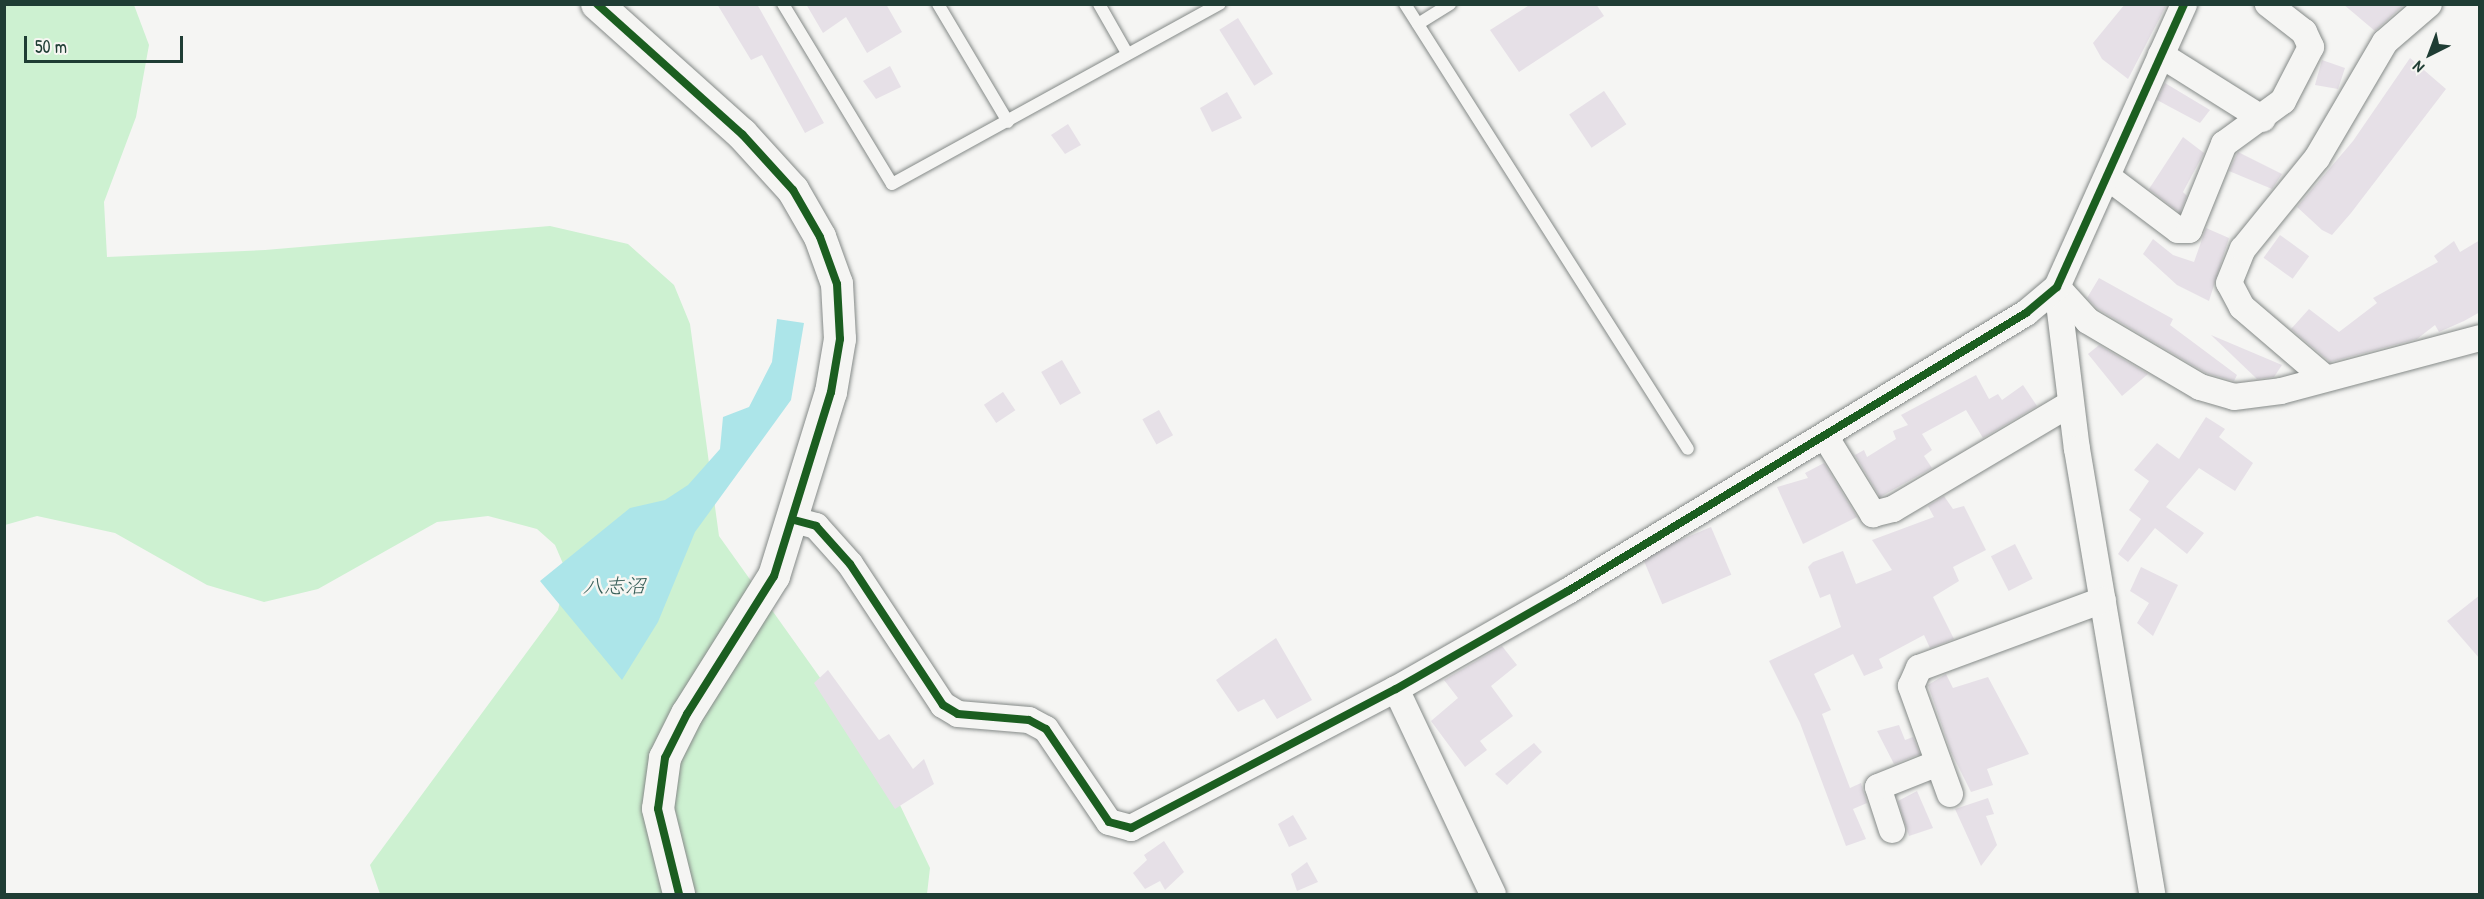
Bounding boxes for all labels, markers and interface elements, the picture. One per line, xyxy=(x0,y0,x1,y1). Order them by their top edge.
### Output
scale bar xyxy=(27,24,186,62)
north arrow xyxy=(2400,24,2460,84)
text: 50 m xyxy=(35,34,67,59)
text: N xyxy=(2407,56,2428,78)
water label: 八志沼 xyxy=(583,573,645,599)

